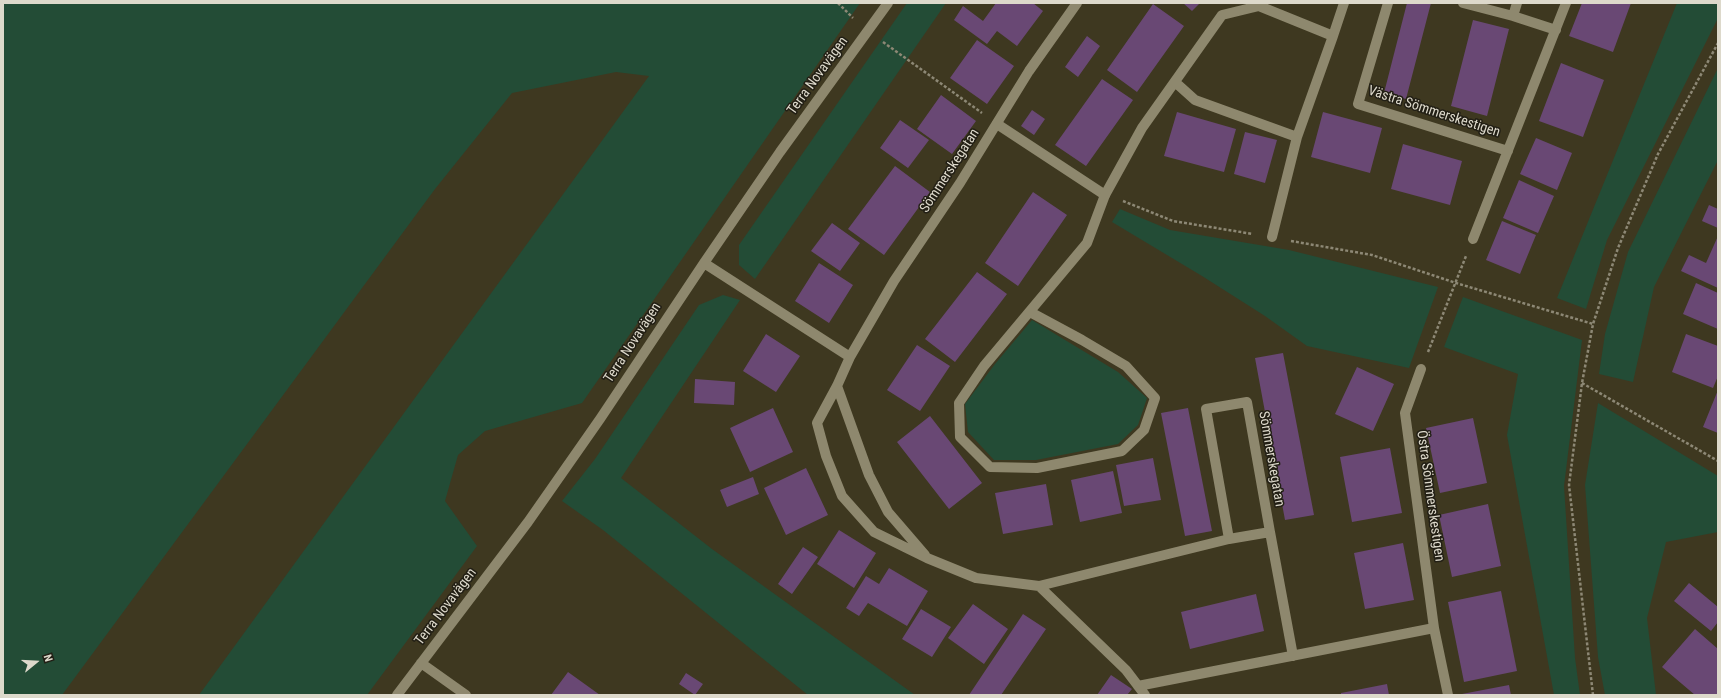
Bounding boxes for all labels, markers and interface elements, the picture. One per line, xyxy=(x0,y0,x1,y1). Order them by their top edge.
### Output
street label: Terra Novavägen xyxy=(784,34,852,118)
street label: Västra Sömmerskestigen xyxy=(1366,83,1502,141)
street label: Sömmerskegatan xyxy=(917,126,983,216)
street label: Terra Novavägen xyxy=(601,300,665,386)
street label: Sömmerskegatan xyxy=(1254,410,1288,508)
street label: Östra Sömmerskestigen xyxy=(1412,429,1448,563)
street label: Terra Novavägen xyxy=(412,565,480,649)
north arrow xyxy=(16,642,56,682)
text: N xyxy=(41,653,55,663)

